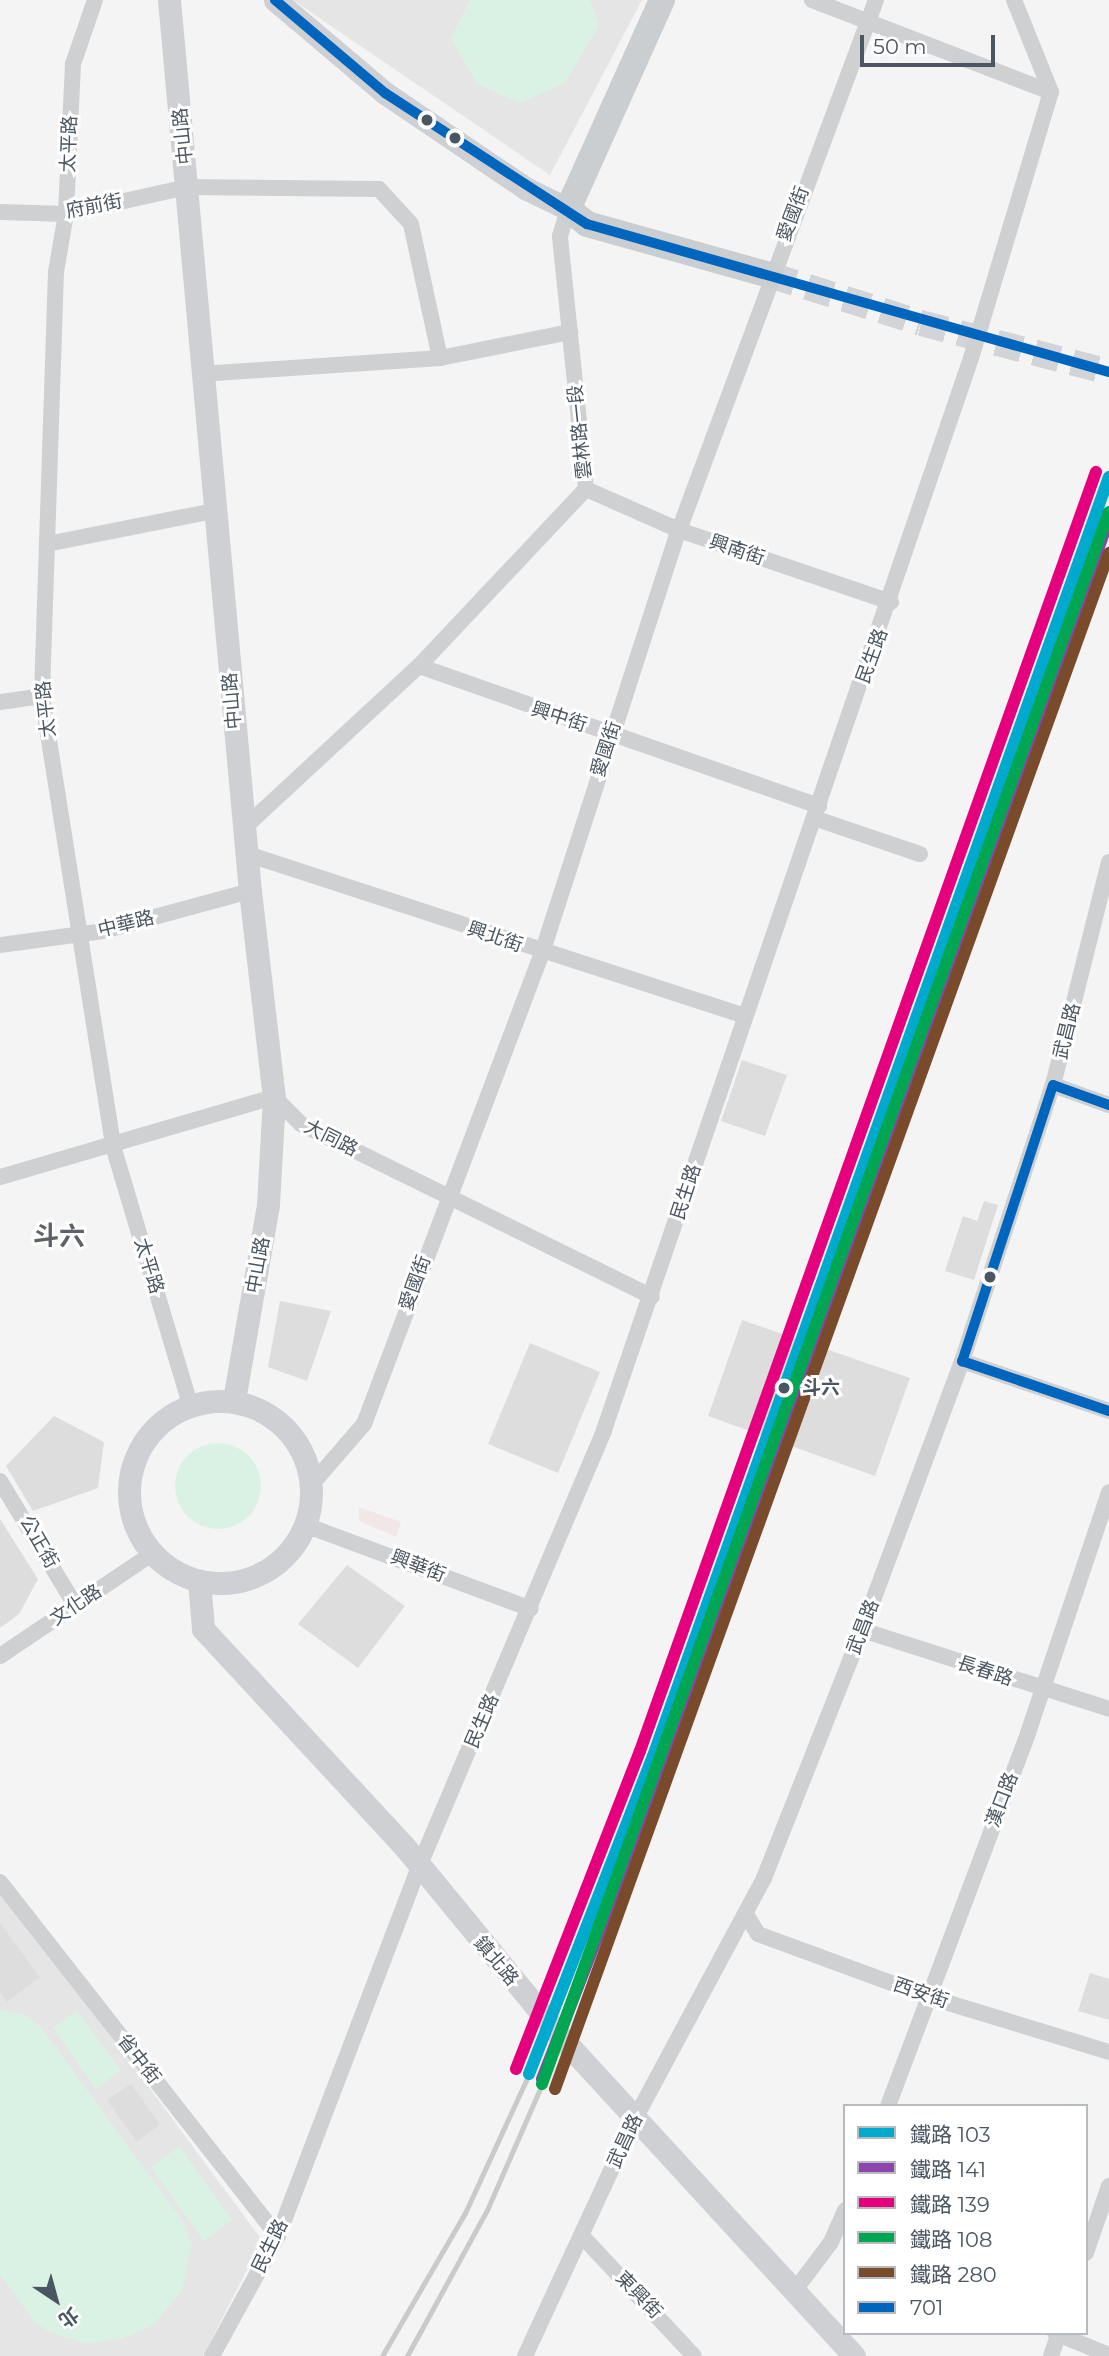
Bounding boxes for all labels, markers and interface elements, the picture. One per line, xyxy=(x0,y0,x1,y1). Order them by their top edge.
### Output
scale bar xyxy=(864,21,999,65)
text: 50 m xyxy=(873,34,927,59)
street label: 中山路 xyxy=(169,106,197,166)
unlabelled marker xyxy=(420,113,434,127)
street label: 太平路 xyxy=(57,115,81,173)
unlabelled marker xyxy=(448,131,462,145)
street label: 愛國街 xyxy=(772,183,814,245)
street label: 府前街 xyxy=(64,189,124,223)
street label: 雲林路一段 xyxy=(564,384,596,480)
street label: 興南街 xyxy=(706,530,768,570)
street label: 民生路 xyxy=(852,625,892,687)
street label: 中山路 xyxy=(218,672,246,730)
street label: 太平路 xyxy=(32,679,60,739)
street label: 興中街 xyxy=(528,697,590,737)
street label: 愛國街 xyxy=(586,718,626,780)
street label: 中華路 xyxy=(96,906,156,942)
street label: 興北街 xyxy=(464,917,526,957)
street label: 武昌路 xyxy=(1049,1001,1085,1061)
street label: 大同路 xyxy=(300,1115,362,1161)
street label: 民生路 xyxy=(666,1161,706,1223)
district label: 斗六 xyxy=(33,1221,85,1253)
street label: 太平路 xyxy=(130,1235,168,1297)
street label: 中山路 xyxy=(242,1235,274,1295)
street label: 愛國街 xyxy=(395,1252,435,1314)
unlabelled marker xyxy=(983,1270,997,1284)
marker: 斗六 xyxy=(772,1376,796,1400)
place label: 斗六 xyxy=(802,1377,840,1399)
street label: 公正街 xyxy=(15,1512,63,1572)
street label: 興華街 xyxy=(387,1545,449,1587)
street label: 文化路 xyxy=(46,1580,106,1630)
street label: 武昌路 xyxy=(842,1596,884,1658)
street label: 長春路 xyxy=(954,1651,1016,1691)
street label: 民生路 xyxy=(460,1690,504,1752)
street label: 漢口路 xyxy=(981,1769,1023,1831)
street label: 鎮北路 xyxy=(469,1932,523,1990)
street label: 西安街 xyxy=(890,1973,952,2013)
street label: 省中街 xyxy=(112,2030,166,2088)
legend xyxy=(843,2104,1088,2335)
street label: 武昌路 xyxy=(603,2110,647,2172)
text: 鐵路 103 xyxy=(910,2122,991,2147)
text: 鐵路 141 xyxy=(910,2157,986,2182)
text: 鐵路 139 xyxy=(910,2192,990,2217)
street label: 民生路 xyxy=(247,2215,293,2277)
text: 鐵路 108 xyxy=(910,2227,992,2252)
text: 鐵路 280 xyxy=(910,2262,997,2287)
north arrow xyxy=(21,2265,91,2335)
street label: 東興街 xyxy=(611,2267,667,2323)
text: 701 xyxy=(910,2295,943,2320)
text: 北 xyxy=(54,2302,83,2332)

